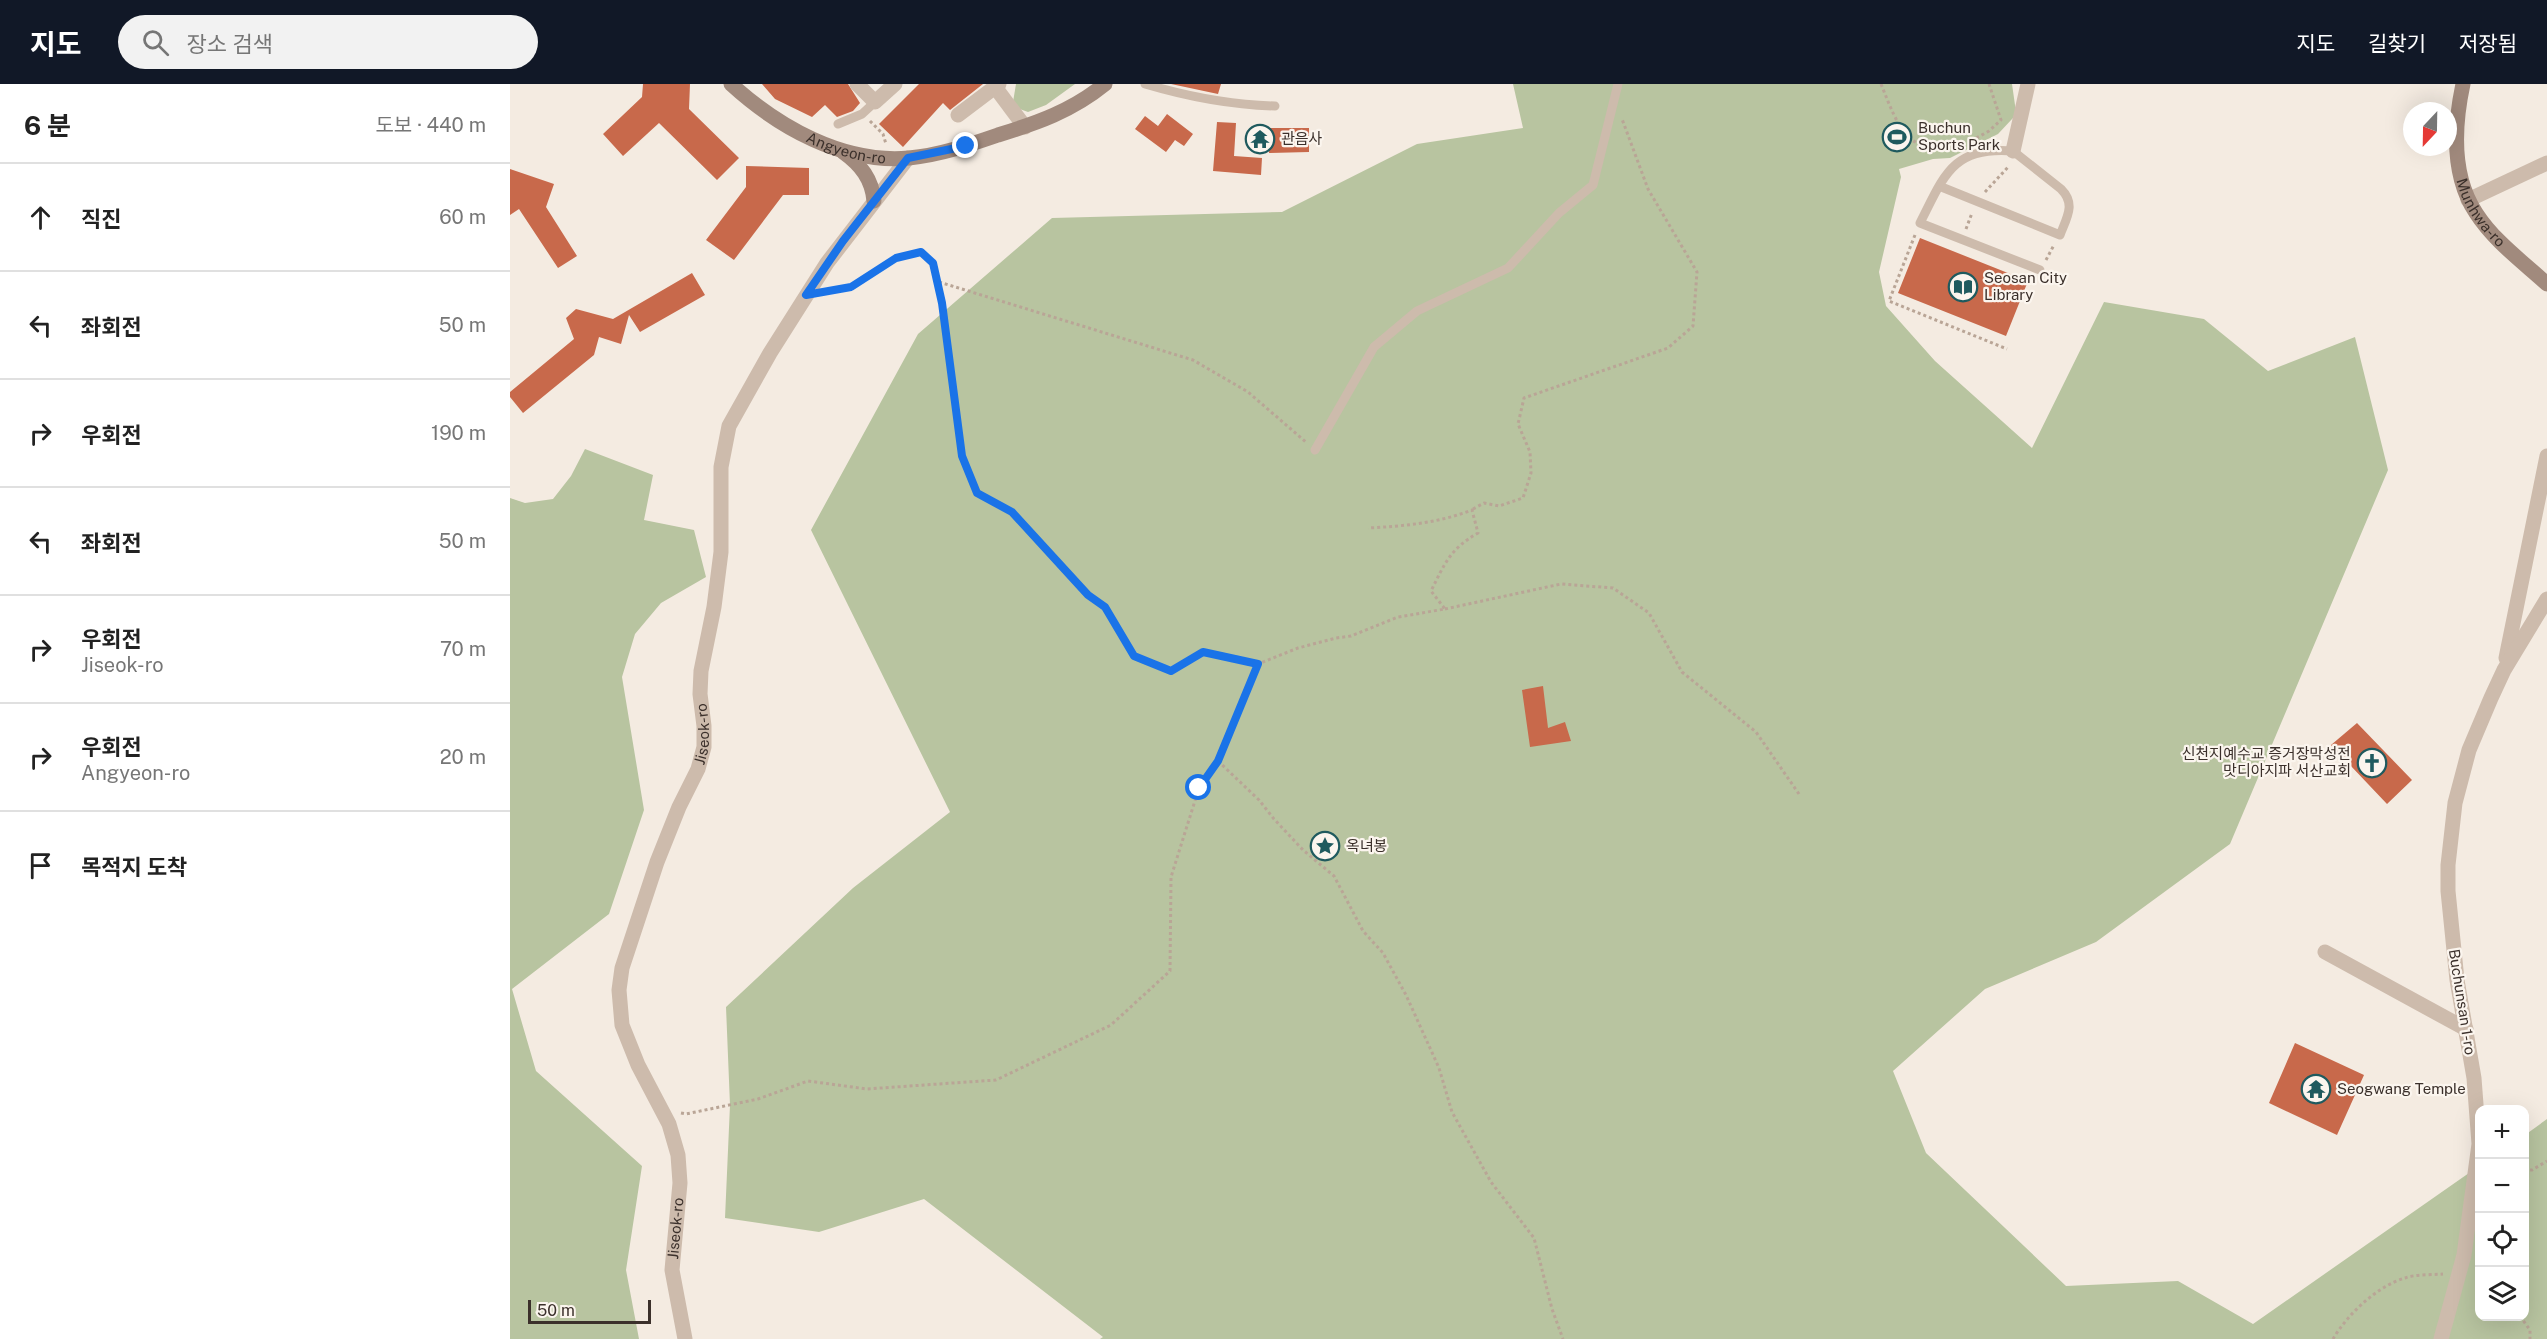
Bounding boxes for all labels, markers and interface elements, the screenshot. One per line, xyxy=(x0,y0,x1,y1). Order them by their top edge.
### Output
search box xyxy=(118,15,538,69)
icon: search xyxy=(139,26,172,59)
text: 지도 xyxy=(30,27,82,60)
text: 장소 검색 xyxy=(187,31,273,57)
text: 지도 xyxy=(2296,31,2335,56)
text: 길찾기 xyxy=(2368,31,2426,56)
text: 저장됨 xyxy=(2459,31,2517,56)
north arrow xyxy=(2403,102,2457,156)
text: 6 분 xyxy=(24,110,71,141)
text: 도보 · 440 m xyxy=(375,113,486,137)
place label: Buchun Sports Park xyxy=(1918,119,2000,153)
sports icon: Buchun Sports Park xyxy=(1881,121,1913,153)
temple icon: 관음사 xyxy=(1244,123,1276,155)
street label: Angyeon-ro xyxy=(804,129,887,166)
place label: 관음사 xyxy=(1281,130,1323,147)
route end xyxy=(952,132,978,158)
street label: Munhwa-ro xyxy=(2453,176,2509,250)
icon: ahead xyxy=(24,201,57,234)
text: 60 m xyxy=(439,205,486,229)
text: 직진 xyxy=(81,206,121,232)
place label: Seosan City Library xyxy=(1984,269,2067,303)
library icon: Seosan City Library xyxy=(1947,271,1979,303)
icon: left xyxy=(24,309,57,342)
text: 50 m xyxy=(439,313,486,337)
text: 좌회전 xyxy=(81,314,142,340)
icon: right xyxy=(24,417,57,450)
text: 190 m xyxy=(431,421,486,445)
text: 우회전 xyxy=(81,422,142,448)
icon: left xyxy=(24,525,57,558)
text: 50 m xyxy=(439,529,486,553)
text: 좌회전 xyxy=(81,530,142,556)
text: 우회전 xyxy=(81,626,142,652)
icon: right xyxy=(24,633,57,666)
text: 70 m xyxy=(440,637,486,661)
text: Jiseok-ro xyxy=(81,653,164,677)
street label: Jiseok-ro xyxy=(691,702,712,767)
text: 우회전 xyxy=(81,734,142,760)
icon: right xyxy=(24,741,57,774)
text: 20 m xyxy=(440,745,486,769)
place label: 신천지예수교 증거장막성전 맛디아지파 서산교회 xyxy=(2182,745,2351,779)
church icon: 신천지예수교 증거장막성전 맛디아지파 서산교회 xyxy=(2356,747,2388,779)
text: Angyeon-ro xyxy=(81,761,190,785)
route start xyxy=(1185,774,1211,800)
place icon: 옥녀봉 xyxy=(1309,830,1341,862)
place label: 옥녀봉 xyxy=(1346,837,1387,854)
icon: arrive xyxy=(24,849,57,882)
text: 목적지 도착 xyxy=(81,854,187,880)
street label: Buchunsan 1-ro xyxy=(2446,948,2479,1056)
temple icon: Seogwang Temple xyxy=(2300,1073,2332,1105)
place label: Seogwang Temple xyxy=(2337,1080,2466,1097)
map controls xyxy=(2475,1105,2529,1321)
button: + xyxy=(2475,1105,2529,1159)
button: − xyxy=(2475,1159,2529,1213)
street label: Jiseok-ro xyxy=(664,1197,687,1260)
button: locate xyxy=(2475,1213,2529,1267)
button: layers xyxy=(2475,1267,2529,1321)
scale bar xyxy=(528,1297,651,1324)
text: 50 m xyxy=(537,1301,575,1320)

